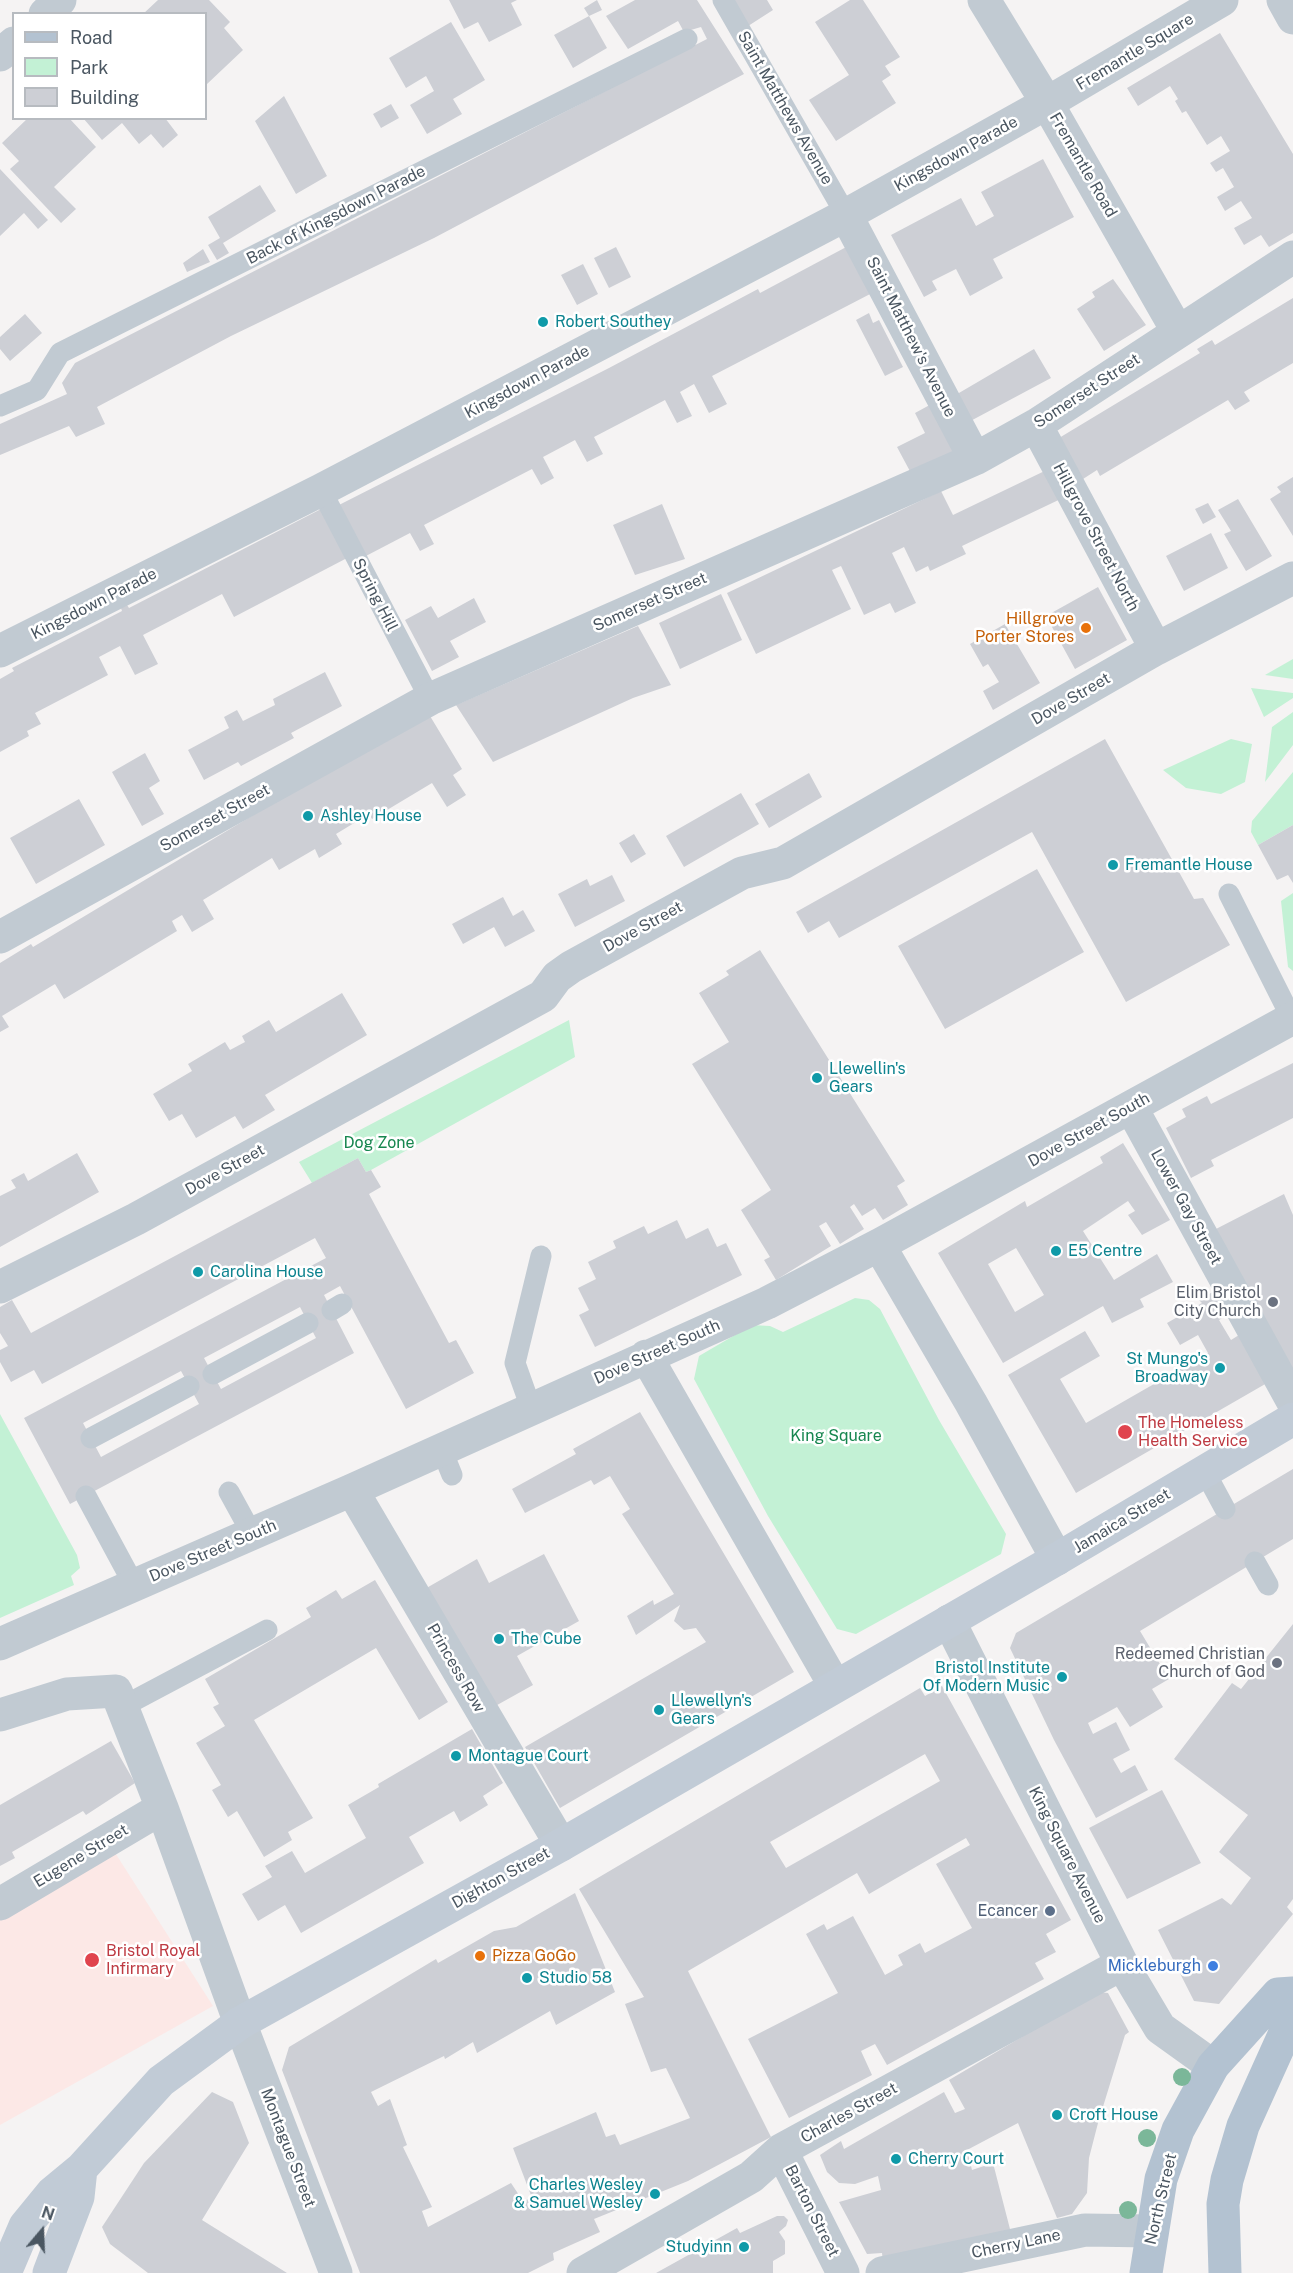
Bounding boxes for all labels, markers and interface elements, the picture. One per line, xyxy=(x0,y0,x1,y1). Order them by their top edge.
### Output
street label: Fremantle Square xyxy=(1073,9,1197,95)
legend xyxy=(12,12,207,120)
text: Road xyxy=(70,27,113,48)
street label: Saint Matthews Avenue xyxy=(733,28,837,188)
text: Park xyxy=(70,57,108,78)
text: Building xyxy=(70,87,139,108)
street label: Fremantle Road xyxy=(1045,109,1121,221)
street label: Kingsdown Parade xyxy=(891,112,1021,196)
street label: Back of Kingsdown Parade xyxy=(243,161,429,269)
street label: Saint Matthew's Avenue xyxy=(862,254,960,420)
place label: Robert Southey xyxy=(555,312,671,332)
marker: Robert Southey xyxy=(536,315,550,329)
street label: Kingsdown Parade xyxy=(461,341,593,423)
street label: Somerset Street xyxy=(1030,350,1144,432)
street label: Hillgrove Street North xyxy=(1049,460,1143,614)
street label: Spring Hill xyxy=(348,555,402,635)
street label: Kingsdown Parade xyxy=(28,564,160,644)
street label: Somerset Street xyxy=(590,568,710,636)
place label: Hillgrove Porter Stores xyxy=(975,609,1074,647)
marker: Hillgrove Porter Stores xyxy=(1079,621,1093,635)
street label: Dove Street xyxy=(1028,669,1114,729)
street label: Somerset Street xyxy=(157,780,273,856)
place label: Ashley House xyxy=(320,806,422,826)
marker: Ashley House xyxy=(301,809,315,823)
place label: Fremantle House xyxy=(1125,855,1252,875)
marker: Fremantle House xyxy=(1106,858,1120,872)
street label: Dove Street xyxy=(600,897,686,957)
place label: Llewellin's Gears xyxy=(829,1059,906,1097)
marker: Llewellin's Gears xyxy=(810,1071,824,1085)
street label: Dove Street South xyxy=(1025,1089,1153,1171)
park label: Dog Zone xyxy=(343,1133,415,1153)
street label: Dove Street xyxy=(182,1140,268,1200)
street label: Lower Gay Street xyxy=(1146,1146,1226,1268)
place label: E5 Centre xyxy=(1068,1241,1142,1261)
marker: E5 Centre xyxy=(1049,1244,1063,1258)
place label: Carolina House xyxy=(210,1262,323,1282)
marker: Carolina House xyxy=(191,1265,205,1279)
place label: Elim Bristol City Church xyxy=(1174,1283,1261,1321)
marker: Elim Bristol City Church xyxy=(1266,1295,1280,1309)
street label: Dove Street South xyxy=(591,1316,723,1388)
place label: St Mungo's Broadway xyxy=(1126,1349,1208,1387)
marker: St Mungo's Broadway xyxy=(1213,1361,1227,1375)
place label: The Homeless Health Service xyxy=(1138,1413,1248,1451)
marker: The Homeless Health Service xyxy=(1116,1423,1134,1441)
park label: King Square xyxy=(790,1426,882,1446)
street label: Jamaica Street xyxy=(1070,1485,1174,1557)
street label: Dove Street South xyxy=(147,1516,279,1586)
street label: Princess Row xyxy=(423,1620,489,1716)
place label: The Cube xyxy=(511,1629,582,1649)
marker: The Cube xyxy=(492,1632,506,1646)
place label: Redeemed Christian Church of God xyxy=(1115,1644,1265,1682)
marker: Redeemed Christian Church of God xyxy=(1270,1656,1284,1670)
place label: Bristol Institute Of Modern Music xyxy=(923,1658,1050,1696)
marker: Bristol Institute Of Modern Music xyxy=(1055,1670,1069,1684)
place label: Llewellyn's Gears xyxy=(671,1691,752,1729)
marker: Llewellyn's Gears xyxy=(652,1703,666,1717)
place label: Montague Court xyxy=(468,1746,589,1766)
marker: Montague Court xyxy=(449,1749,463,1763)
street label: King Square Avenue xyxy=(1024,1784,1110,1926)
street label: Eugene Street xyxy=(30,1820,132,1892)
street label: Dighton Street xyxy=(449,1843,553,1913)
place label: Ecancer xyxy=(978,1901,1038,1921)
marker: Ecancer xyxy=(1043,1904,1057,1918)
place label: Bristol Royal Infirmary xyxy=(106,1941,200,1979)
place label: Pizza GoGo xyxy=(492,1946,576,1966)
marker: Pizza GoGo xyxy=(473,1949,487,1963)
marker: Bristol Royal Infirmary xyxy=(83,1951,101,1969)
place label: Mickleburgh xyxy=(1108,1956,1201,1976)
marker: Mickleburgh xyxy=(1206,1959,1220,1973)
place label: Studio 58 xyxy=(539,1968,612,1988)
marker: Studio 58 xyxy=(520,1971,534,1985)
street label: Charles Street xyxy=(797,2079,901,2147)
street label: Montague Street xyxy=(257,2086,319,2210)
place label: Croft House xyxy=(1069,2105,1158,2125)
marker: Croft House xyxy=(1050,2108,1064,2122)
place label: Cherry Court xyxy=(908,2149,1004,2169)
street label: North Street xyxy=(1141,2151,1181,2247)
marker: Cherry Court xyxy=(889,2152,903,2166)
street label: Barton Street xyxy=(781,2162,843,2260)
place label: Charles Wesley & Samuel Wesley xyxy=(514,2175,643,2213)
marker: Charles Wesley & Samuel Wesley xyxy=(648,2187,662,2201)
north arrow xyxy=(12,2201,72,2261)
text: N xyxy=(39,2202,57,2225)
street label: Cherry Lane xyxy=(970,2225,1062,2263)
place label: Studyinn xyxy=(666,2237,732,2257)
marker: Studyinn xyxy=(737,2240,751,2254)

